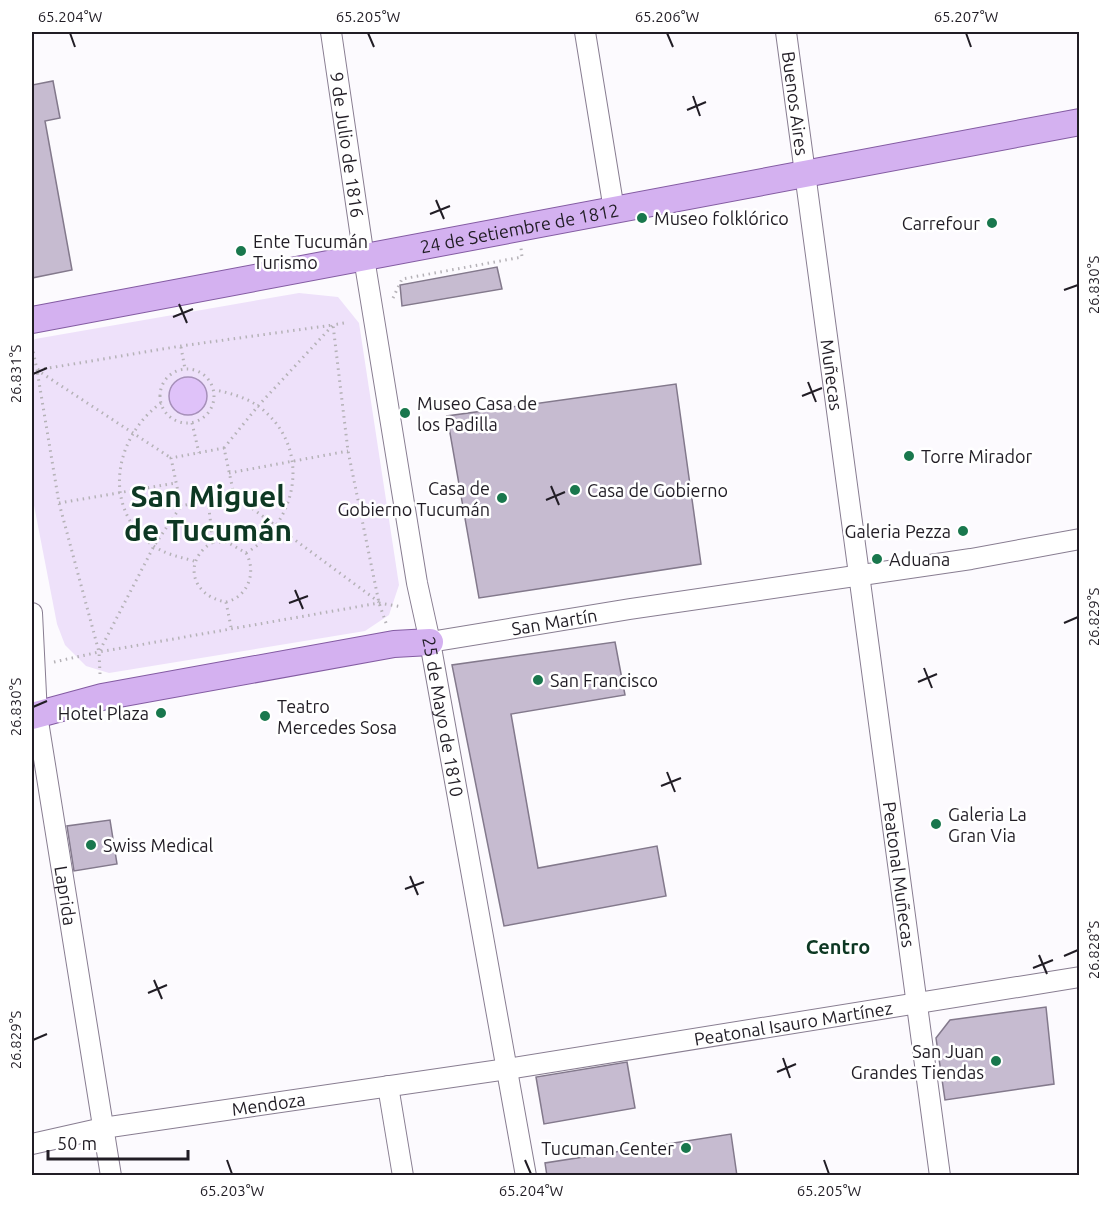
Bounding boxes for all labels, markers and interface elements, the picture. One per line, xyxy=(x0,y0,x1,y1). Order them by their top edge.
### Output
text: 65.204°W xyxy=(38,8,102,25)
text: 65.205°W xyxy=(336,8,400,25)
text: 65.206°W xyxy=(635,8,699,25)
text: 65.207°W xyxy=(934,8,998,25)
street label: Buenos Aires xyxy=(779,50,813,157)
street label: 9 de Julio de 1816 xyxy=(327,71,368,219)
street label: 24 de Setiembre de 1812 xyxy=(418,199,620,256)
place label: Museo folklórico xyxy=(654,208,789,228)
marker: Museo folklórico xyxy=(635,211,649,225)
place label: Carrefour xyxy=(902,213,980,233)
marker: Carrefour xyxy=(985,216,999,230)
place label: Ente Tucumán Turismo xyxy=(253,231,368,272)
marker: Ente Tucumán Turismo xyxy=(234,244,248,258)
text: 26.830°S xyxy=(1085,256,1102,314)
street label: Muñecas xyxy=(817,338,847,412)
text: 26.831°S xyxy=(7,345,24,403)
place label: Museo Casa de los Padilla xyxy=(417,393,537,434)
marker: Museo Casa de los Padilla xyxy=(398,406,412,420)
place label: Torre Mirador xyxy=(921,446,1032,466)
marker: Torre Mirador xyxy=(902,449,916,463)
place label: Casa de Gobierno Tucumán xyxy=(337,478,490,519)
district label: San Miguel de Tucumán xyxy=(124,479,292,547)
place label: Casa de Gobierno xyxy=(587,480,728,500)
marker: Casa de Gobierno xyxy=(568,483,582,497)
marker: Casa de Gobierno Tucumán xyxy=(495,491,509,505)
place label: Galeria Pezza xyxy=(844,521,951,541)
marker: Galeria Pezza xyxy=(956,524,970,538)
place label: Aduana xyxy=(889,549,950,569)
marker: Aduana xyxy=(870,552,884,566)
text: 26.829°S xyxy=(1085,588,1102,646)
street label: San Martín xyxy=(510,605,599,638)
street label: 25 de Mayo de 1810 xyxy=(419,635,468,798)
place label: San Francisco xyxy=(550,670,658,690)
marker: San Francisco xyxy=(531,673,545,687)
text: 26.830°S xyxy=(7,678,24,736)
place label: Teatro Mercedes Sosa xyxy=(277,696,397,737)
place label: Hotel Plaza xyxy=(58,703,149,723)
marker: Hotel Plaza xyxy=(154,706,168,720)
marker: Teatro Mercedes Sosa xyxy=(258,709,272,723)
street label: Peatonal Muñecas xyxy=(880,800,919,949)
place label: Galeria La Gran Via xyxy=(948,804,1027,845)
marker: Galeria La Gran Via xyxy=(929,817,943,831)
place label: Swiss Medical xyxy=(103,835,214,855)
marker: Swiss Medical xyxy=(84,838,98,852)
street label: Laprida xyxy=(51,864,81,927)
text: 26.828°S xyxy=(1085,921,1102,979)
district label: Centro xyxy=(806,935,870,958)
street label: Peatonal Isauro Martínez xyxy=(693,997,894,1049)
text: 26.829°S xyxy=(7,1011,24,1069)
place label: San Juan Grandes Tiendas xyxy=(851,1041,984,1082)
marker: San Juan Grandes Tiendas xyxy=(989,1054,1003,1068)
street label: Mendoza xyxy=(230,1089,307,1119)
scale bar xyxy=(48,1123,188,1161)
text: 50 m xyxy=(57,1133,97,1153)
place label: Tucuman Center xyxy=(541,1138,674,1158)
marker: Tucuman Center xyxy=(679,1141,693,1155)
text: 65.203°W xyxy=(200,1182,264,1199)
text: 65.204°W xyxy=(499,1182,563,1199)
text: 65.205°W xyxy=(797,1182,861,1199)

